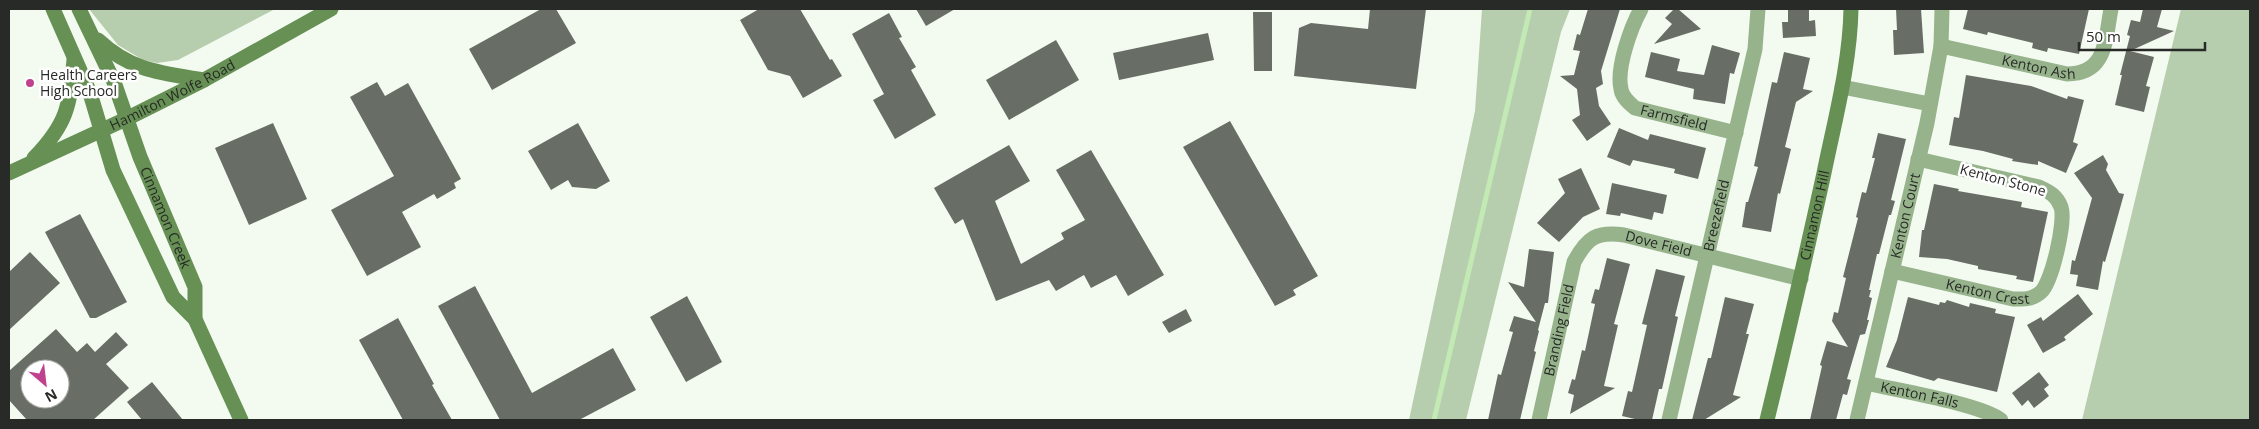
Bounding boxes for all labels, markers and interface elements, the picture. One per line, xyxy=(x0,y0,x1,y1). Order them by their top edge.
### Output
scale bar xyxy=(2079,20,2205,52)
text: 50 m xyxy=(2086,26,2121,46)
street label: Kenton Ash xyxy=(2000,50,2076,83)
street label: Hamilton Wolfe Road xyxy=(106,55,238,134)
place label: Health Careers High School xyxy=(40,65,137,100)
marker: Health Careers High School xyxy=(24,77,36,89)
street label: Farmsfield xyxy=(1639,100,1710,135)
street label: Kenton Stone xyxy=(1958,159,2048,200)
street label: Cinnamon Creek xyxy=(136,164,196,272)
street label: Cinnamon Hill xyxy=(1795,169,1833,262)
street label: Kenton Court xyxy=(1885,171,1924,260)
street label: Breezefield xyxy=(1698,178,1733,253)
street label: Dove Field xyxy=(1623,226,1694,261)
street label: Kenton Crest xyxy=(1944,274,2030,308)
street label: Branding Field xyxy=(1539,282,1578,378)
north arrow xyxy=(20,359,70,409)
street label: Kenton Falls xyxy=(1879,376,1961,412)
text: N xyxy=(42,385,61,407)

